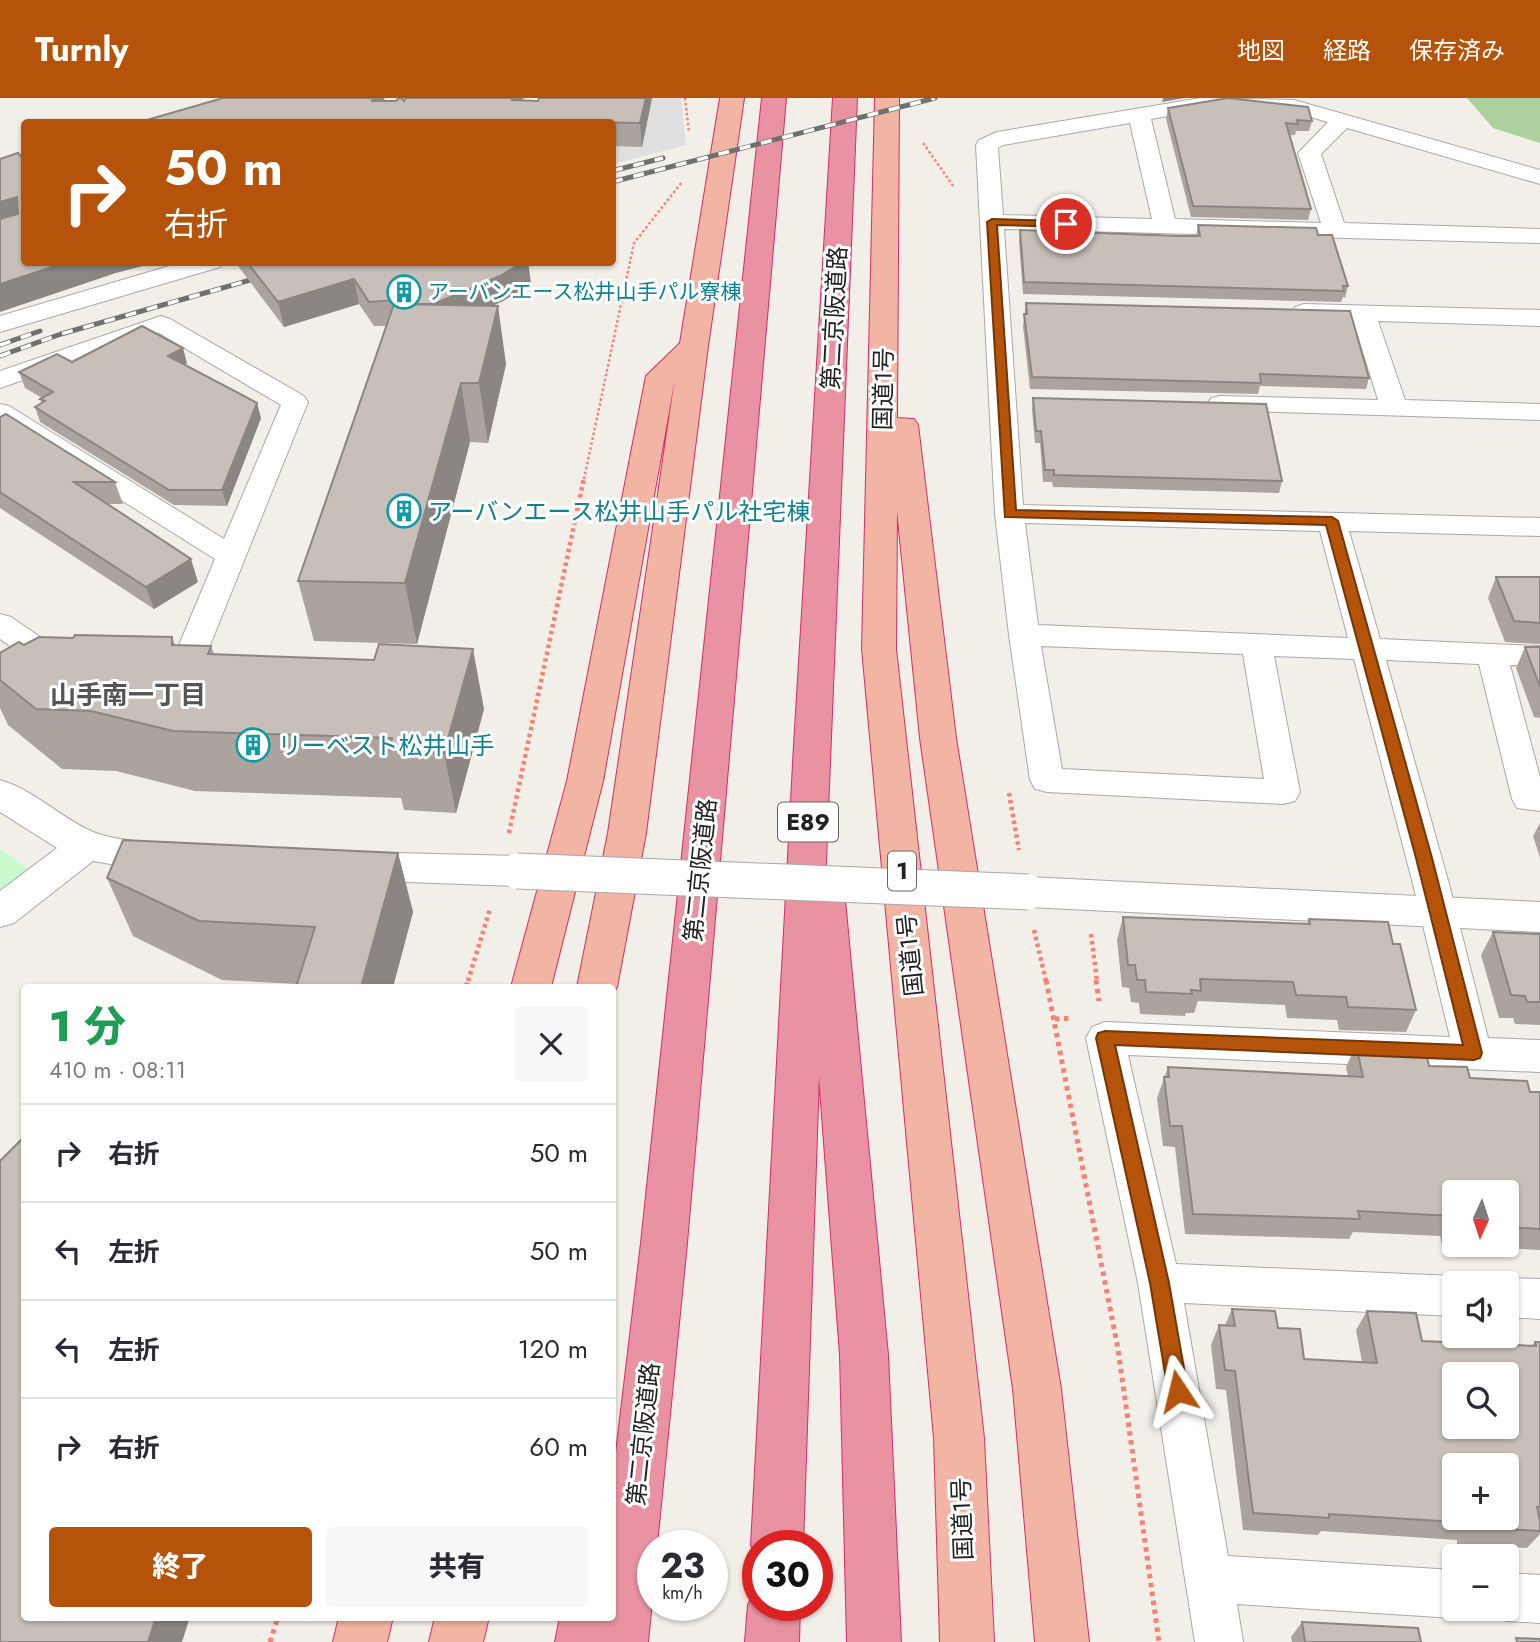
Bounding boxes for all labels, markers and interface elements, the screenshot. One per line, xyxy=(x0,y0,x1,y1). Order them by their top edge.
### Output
text: Turnly xyxy=(35,26,129,73)
text: 地図 xyxy=(1237,33,1285,68)
text: 経路 xyxy=(1323,33,1371,68)
text: 保存済み xyxy=(1409,33,1505,68)
text: 50 m xyxy=(164,133,283,203)
icon: right xyxy=(49,147,140,238)
pin xyxy=(1036,194,1096,254)
text: 右折 xyxy=(164,201,228,247)
icon: arrive xyxy=(1047,205,1085,243)
street label: 第二京阪道路 xyxy=(813,245,855,391)
building icon: アーバンエース松井山手パル寮棟 xyxy=(385,273,423,311)
place label: アーバンエース松井山手パル寮棟 xyxy=(428,277,742,307)
street label: 国道1号 xyxy=(865,347,901,431)
building icon: アーバンエース松井山手パル社宅棟 xyxy=(385,492,423,530)
place label: アーバンエース松井山手パル社宅棟 xyxy=(428,494,810,529)
district label: 山手南一丁目 xyxy=(50,676,206,714)
building icon: リーベスト松井山手 xyxy=(234,726,272,764)
place label: リーベスト松井山手 xyxy=(278,728,494,763)
street label: 第二京阪道路 xyxy=(675,797,725,943)
road number: E89 xyxy=(778,802,838,842)
road number: 1 xyxy=(888,852,916,890)
street label: 国道1号 xyxy=(888,912,932,998)
text: 1 分 xyxy=(49,996,126,1057)
button: close xyxy=(514,1007,588,1081)
text: 410 m · 08:11 xyxy=(49,1053,186,1087)
icon: right xyxy=(49,1134,87,1172)
text: 50 m xyxy=(530,1134,588,1172)
text: 右折 xyxy=(108,1135,160,1173)
north arrow xyxy=(1442,1180,1519,1256)
map controls xyxy=(1442,1180,1519,1621)
icon: left xyxy=(49,1232,87,1270)
text: 50 m xyxy=(530,1232,588,1270)
text: 左折 xyxy=(108,1233,160,1271)
button: sound xyxy=(1442,1271,1519,1348)
icon: left xyxy=(49,1330,87,1368)
text: 120 m xyxy=(518,1330,588,1368)
text: 左折 xyxy=(108,1331,160,1369)
position arrow xyxy=(1141,1354,1215,1428)
street label: 第二京阪道路 xyxy=(618,1361,668,1507)
button: search xyxy=(1442,1362,1519,1439)
icon: right xyxy=(49,1428,87,1466)
text: 60 m xyxy=(529,1428,588,1466)
text: 右折 xyxy=(108,1429,160,1467)
button: + xyxy=(1442,1453,1519,1530)
street label: 国道1号 xyxy=(943,1477,981,1561)
button: 終了 xyxy=(49,1527,312,1607)
button: 共有 xyxy=(326,1527,588,1607)
speed limit sign: 30 xyxy=(742,1530,833,1621)
text: 23 xyxy=(660,1541,705,1591)
button: − xyxy=(1442,1544,1519,1621)
text: km/h xyxy=(662,1580,703,1606)

